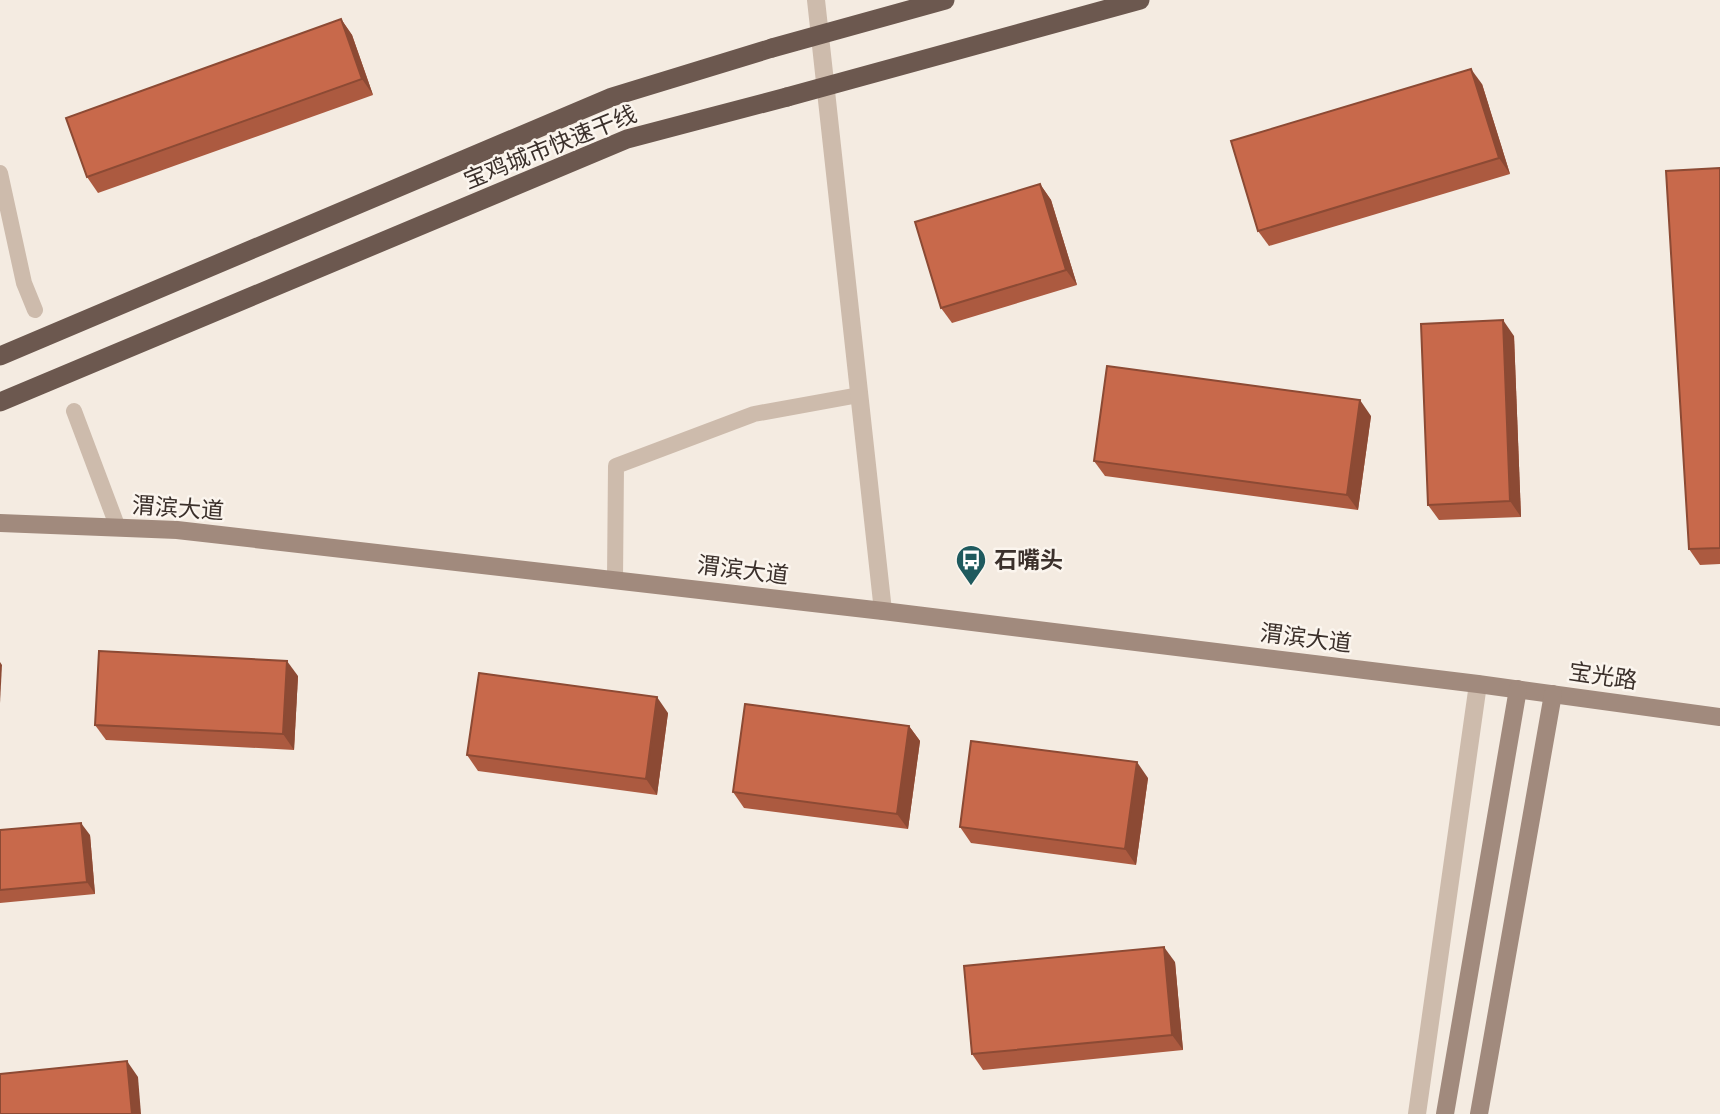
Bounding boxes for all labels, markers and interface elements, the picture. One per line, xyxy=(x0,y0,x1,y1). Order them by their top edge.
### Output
street label: 宝鸡城市快速干线 xyxy=(459,98,642,197)
street label: 渭滨大道 xyxy=(131,489,225,528)
bus stop icon: 石嘴头 xyxy=(954,543,988,587)
place label: 石嘴头 xyxy=(994,544,1063,577)
street label: 渭滨大道 xyxy=(695,549,791,592)
street label: 渭滨大道 xyxy=(1258,617,1354,660)
street label: 宝光路 xyxy=(1566,655,1639,698)

